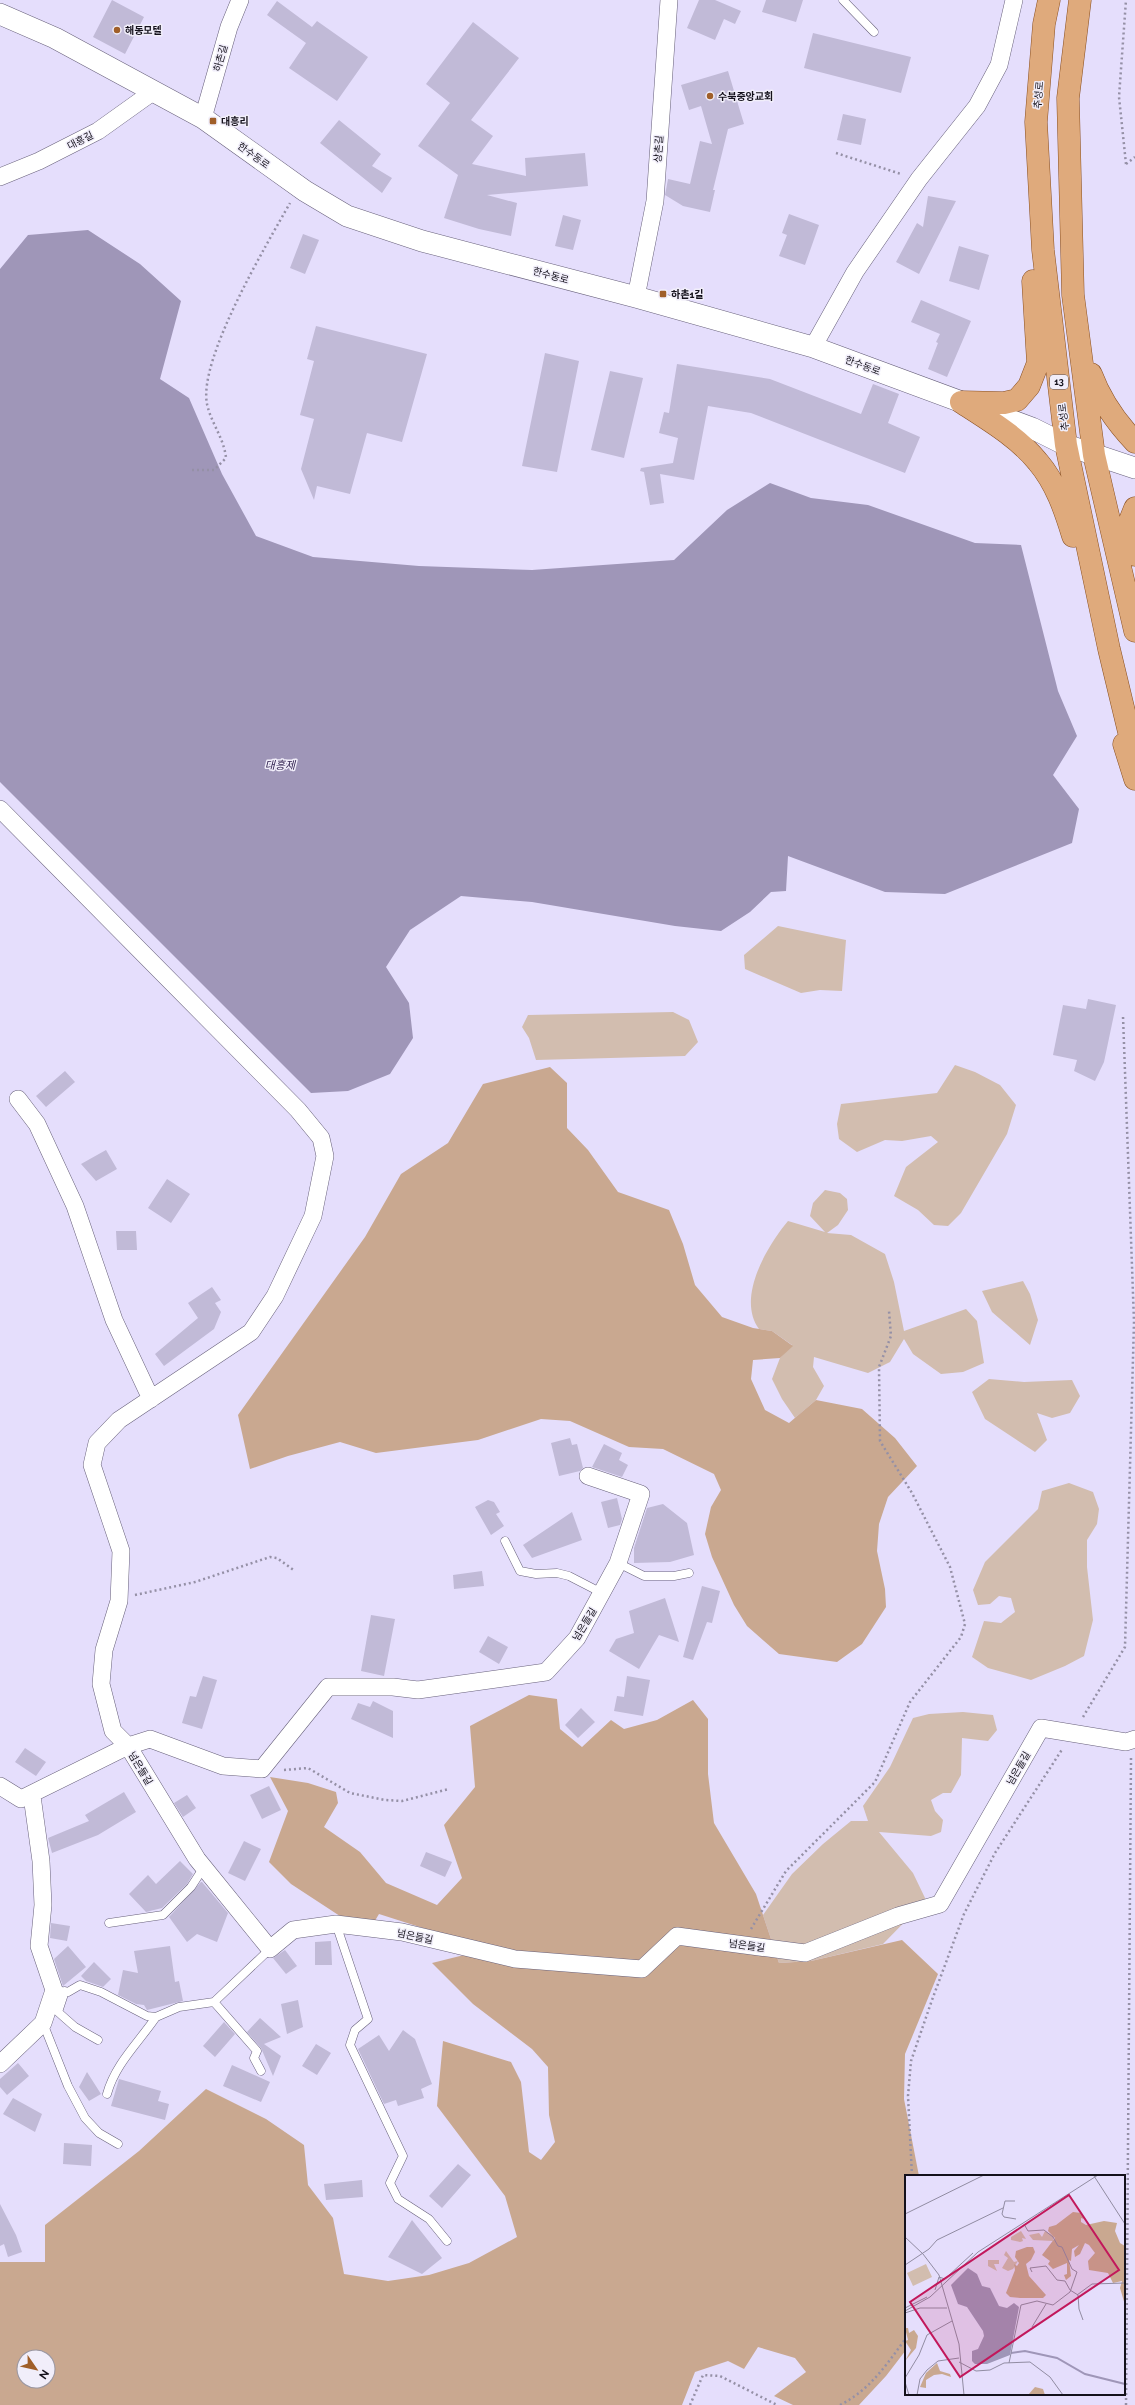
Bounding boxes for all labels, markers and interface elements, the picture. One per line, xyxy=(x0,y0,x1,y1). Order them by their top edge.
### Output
marker: 해동모텔 xyxy=(112,25,122,35)
place label: 해동모텔 xyxy=(125,25,162,36)
street label: 하촌길 xyxy=(211,43,230,73)
street label: 추성로 xyxy=(1032,81,1045,109)
marker: 수북중앙교회 xyxy=(705,91,715,101)
place label: 수북중앙교회 xyxy=(718,91,773,102)
marker: 대흥리 xyxy=(208,116,218,126)
place label: 대흥리 xyxy=(221,116,249,127)
street label: 대흥길 xyxy=(65,129,95,152)
street label: 상촌길 xyxy=(652,135,665,163)
street label: 한수동로 xyxy=(236,140,272,171)
street label: 한수동로 xyxy=(532,265,570,286)
marker: 하촌1길 xyxy=(658,289,668,299)
place label: 하촌1길 xyxy=(671,289,704,300)
street label: 한수동로 xyxy=(844,354,882,377)
road number: 13 xyxy=(1050,375,1068,389)
street label: 추성로 xyxy=(1056,403,1071,431)
water label: 대흥제 xyxy=(265,759,297,772)
street label: 넘은들길 xyxy=(570,1606,599,1643)
street label: 넘은들길 xyxy=(126,1750,155,1787)
street label: 넘은들길 xyxy=(1004,1750,1032,1787)
street label: 넘은들길 xyxy=(396,1927,434,1946)
street label: 넘은들길 xyxy=(728,1937,766,1954)
inset map xyxy=(905,2175,1125,2395)
north arrow xyxy=(16,2349,56,2389)
text: N xyxy=(36,2367,52,2381)

